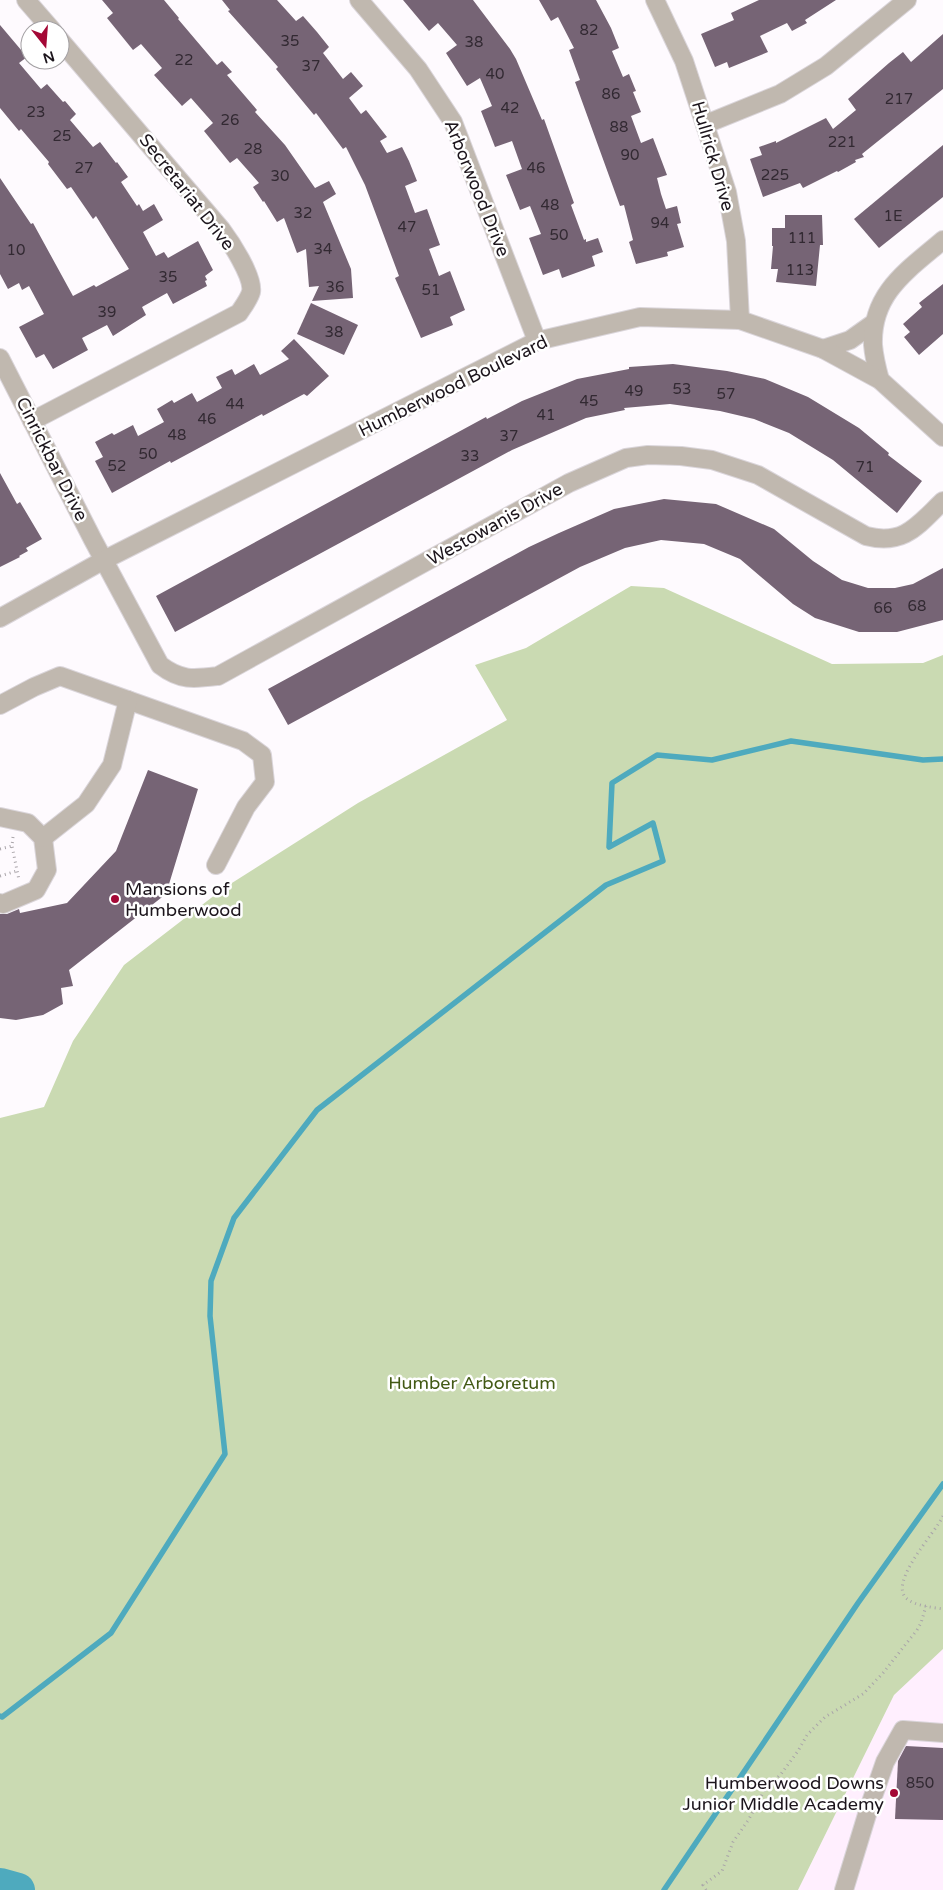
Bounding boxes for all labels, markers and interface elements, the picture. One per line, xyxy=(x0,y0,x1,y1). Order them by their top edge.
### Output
north arrow xyxy=(20,20,70,70)
house number: 82 xyxy=(580,21,598,39)
house number: 35 xyxy=(281,32,299,50)
house number: 38 xyxy=(465,33,483,51)
text: N xyxy=(41,47,57,67)
house number: 22 xyxy=(175,51,193,69)
house number: 37 xyxy=(302,57,320,75)
house number: 40 xyxy=(486,65,504,83)
house number: 86 xyxy=(602,85,620,103)
house number: 217 xyxy=(885,90,913,108)
house number: 42 xyxy=(501,99,519,117)
street label: Hullrick Drive xyxy=(687,99,739,213)
house number: 23 xyxy=(27,103,45,121)
house number: 26 xyxy=(221,111,239,129)
street label: Arborwood Drive xyxy=(439,116,515,260)
house number: 88 xyxy=(610,118,628,136)
house number: 25 xyxy=(53,127,71,145)
street label: Secretariat Drive xyxy=(135,129,239,255)
house number: 221 xyxy=(828,133,856,151)
house number: 28 xyxy=(244,140,262,158)
house number: 90 xyxy=(621,146,639,164)
house number: 27 xyxy=(75,159,93,177)
house number: 46 xyxy=(527,159,545,177)
house number: 225 xyxy=(761,166,789,184)
house number: 30 xyxy=(271,167,289,185)
house number: 48 xyxy=(541,196,559,214)
house number: 32 xyxy=(294,204,312,222)
house number: 1E xyxy=(884,207,903,225)
house number: 94 xyxy=(651,214,669,232)
house number: 47 xyxy=(398,218,416,236)
house number: 50 xyxy=(550,226,568,244)
house number: 111 xyxy=(788,229,816,247)
house number: 34 xyxy=(314,240,332,258)
house number: 10 xyxy=(7,241,25,259)
house number: 113 xyxy=(786,261,814,279)
house number: 35 xyxy=(159,268,177,286)
house number: 36 xyxy=(326,278,344,296)
house number: 51 xyxy=(422,281,440,299)
house number: 39 xyxy=(98,303,116,321)
house number: 38 xyxy=(325,323,343,341)
street label: Humberwood Boulevard xyxy=(355,331,551,441)
house number: 53 xyxy=(673,380,691,398)
house number: 49 xyxy=(625,382,643,400)
house number: 57 xyxy=(717,385,735,403)
house number: 45 xyxy=(580,392,598,410)
street label: Cinrickbar Drive xyxy=(11,393,93,525)
house number: 44 xyxy=(226,395,244,413)
house number: 41 xyxy=(537,406,555,424)
house number: 46 xyxy=(198,410,216,428)
house number: 48 xyxy=(168,426,186,444)
house number: 37 xyxy=(500,427,518,445)
house number: 50 xyxy=(139,445,157,463)
house number: 33 xyxy=(461,447,479,465)
house number: 52 xyxy=(108,457,126,475)
house number: 71 xyxy=(856,458,874,476)
street label: Westowanis Drive xyxy=(424,478,566,570)
house number: 68 xyxy=(908,597,926,615)
house number: 66 xyxy=(874,599,892,617)
place label: Mansions of Humberwood xyxy=(125,878,242,921)
marker: Mansions of Humberwood xyxy=(109,893,121,905)
park label: Humber Arboretum xyxy=(388,1372,556,1394)
place label: Humberwood Downs Junior Middle Academy xyxy=(682,1772,884,1815)
house number: 850 xyxy=(906,1774,934,1792)
marker: Humberwood Downs Junior Middle Academy xyxy=(888,1787,900,1799)

